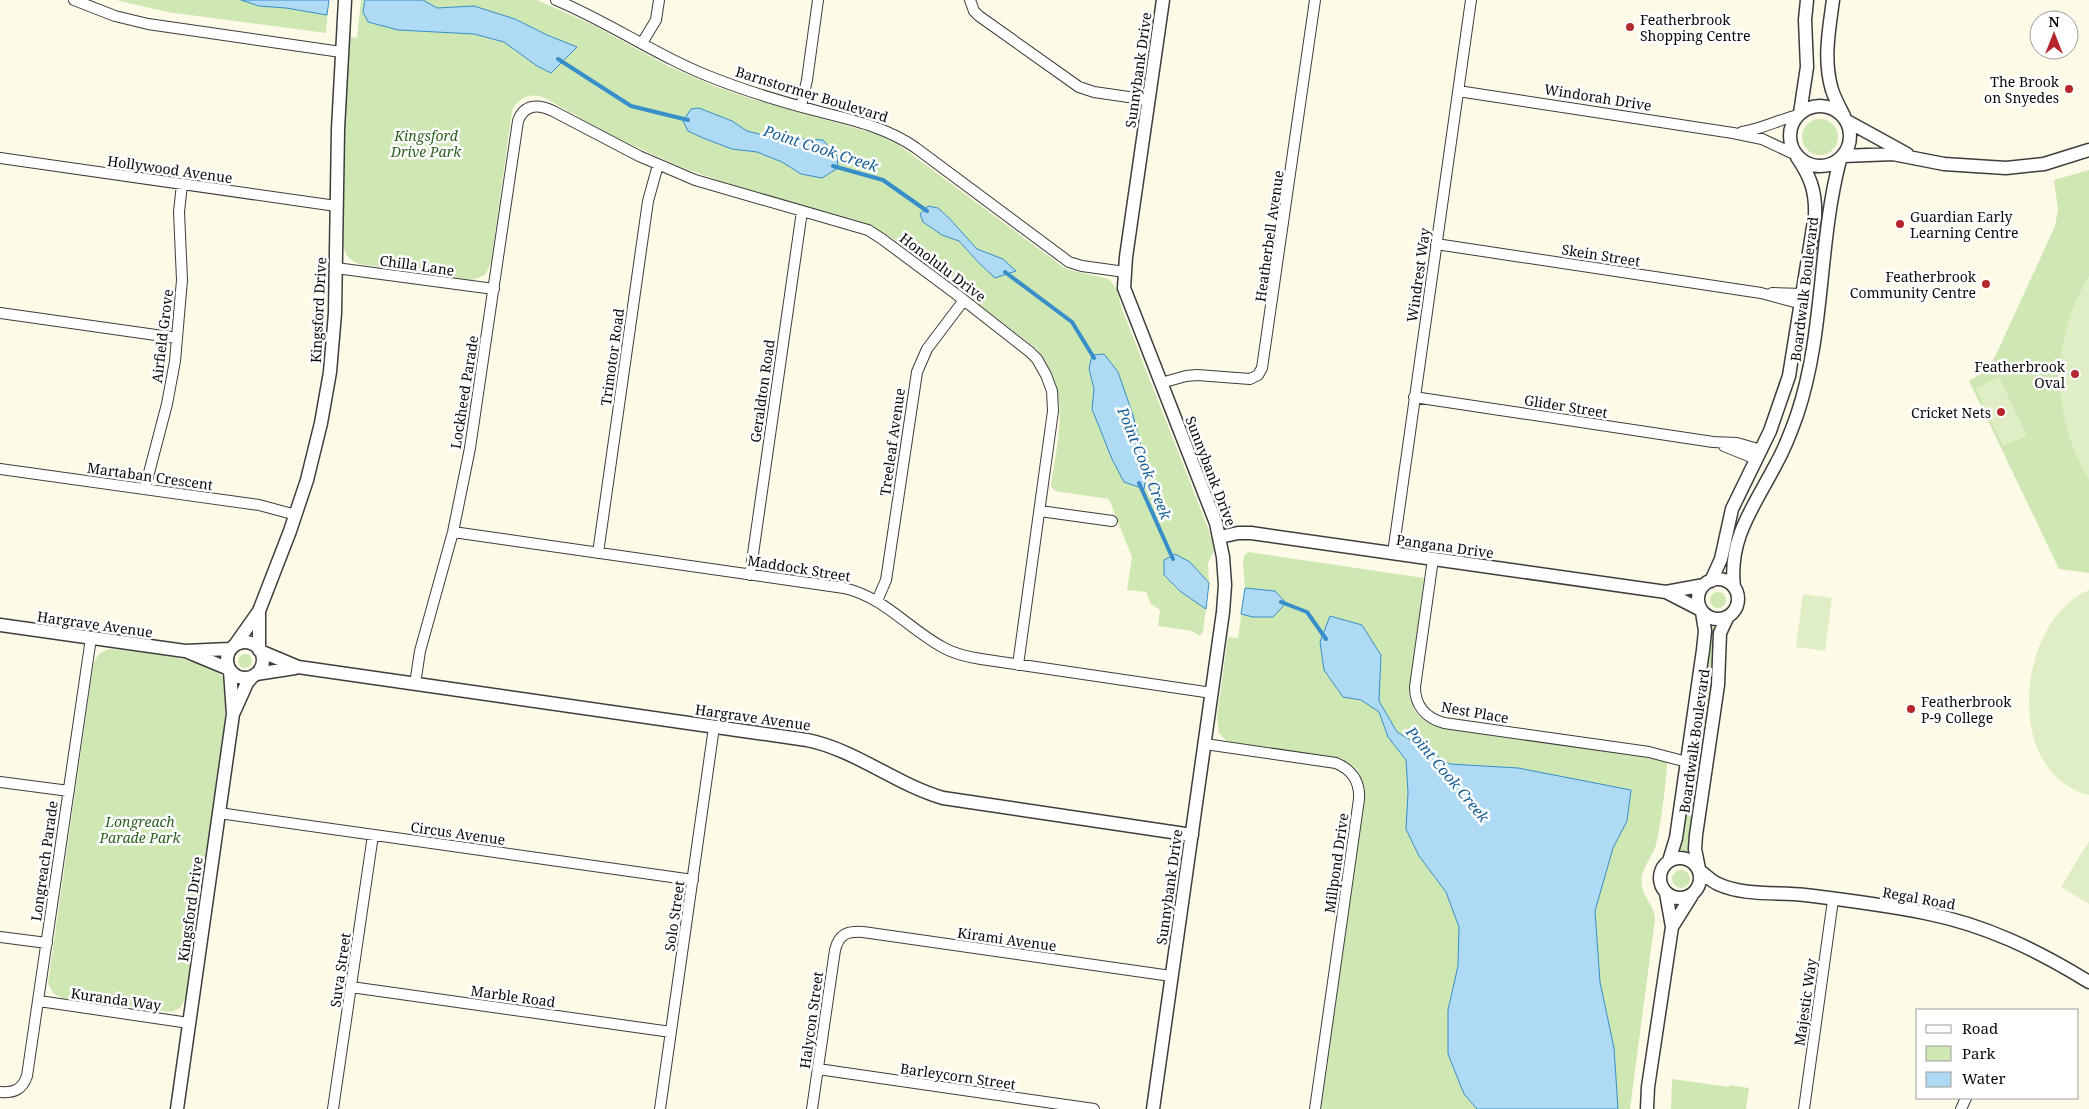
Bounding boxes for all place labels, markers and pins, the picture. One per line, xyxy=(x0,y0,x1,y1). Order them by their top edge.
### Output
place label: Featherbrook Shopping Centre xyxy=(1640,10,1751,45)
marker: Featherbrook Shopping Centre xyxy=(1624,21,1636,33)
place label: The Brook on Snyedes xyxy=(1984,72,2060,107)
marker: The Brook on Snyedes xyxy=(2063,83,2075,95)
place label: Guardian Early Learning Centre xyxy=(1910,207,2019,242)
marker: Guardian Early Learning Centre xyxy=(1894,218,1906,230)
place label: Featherbrook Community Centre xyxy=(1850,267,1977,302)
marker: Featherbrook Community Centre xyxy=(1980,278,1992,290)
place label: Featherbrook Oval xyxy=(1974,357,2066,392)
marker: Featherbrook Oval xyxy=(2069,368,2081,380)
place label: Cricket Nets xyxy=(1911,403,1991,422)
marker: Cricket Nets xyxy=(1995,406,2007,418)
place label: Featherbrook P-9 College xyxy=(1921,692,2012,727)
marker: Featherbrook P-9 College xyxy=(1905,703,1917,715)

